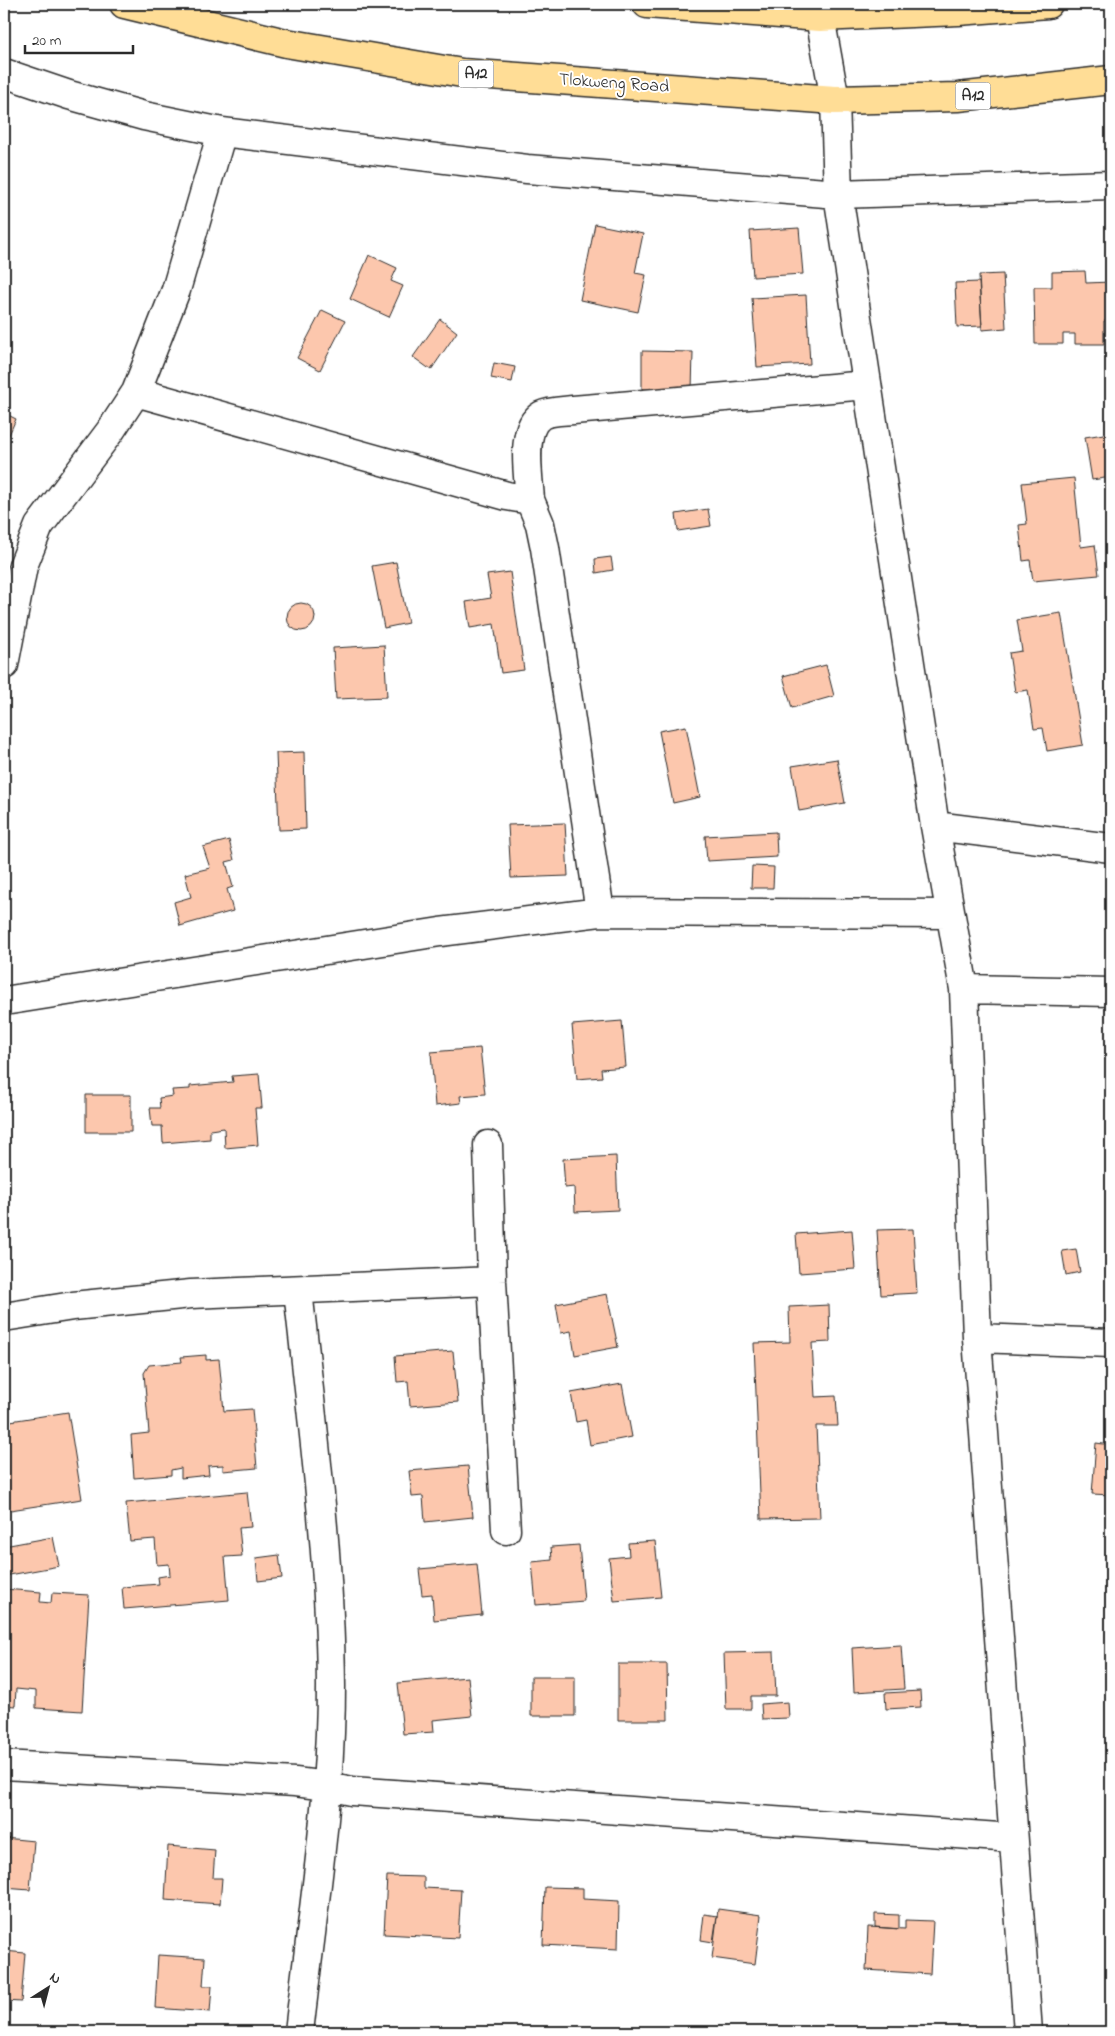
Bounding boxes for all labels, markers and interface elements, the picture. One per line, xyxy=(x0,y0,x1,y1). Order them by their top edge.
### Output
scale bar xyxy=(25,22,132,54)
text: 20 m xyxy=(32,30,62,52)
road number: A12 xyxy=(458,61,494,88)
street label: Tlokweng Road xyxy=(558,67,670,102)
road number: A12 xyxy=(956,82,990,110)
north arrow xyxy=(22,1964,72,2014)
text: N xyxy=(45,1967,65,1990)

